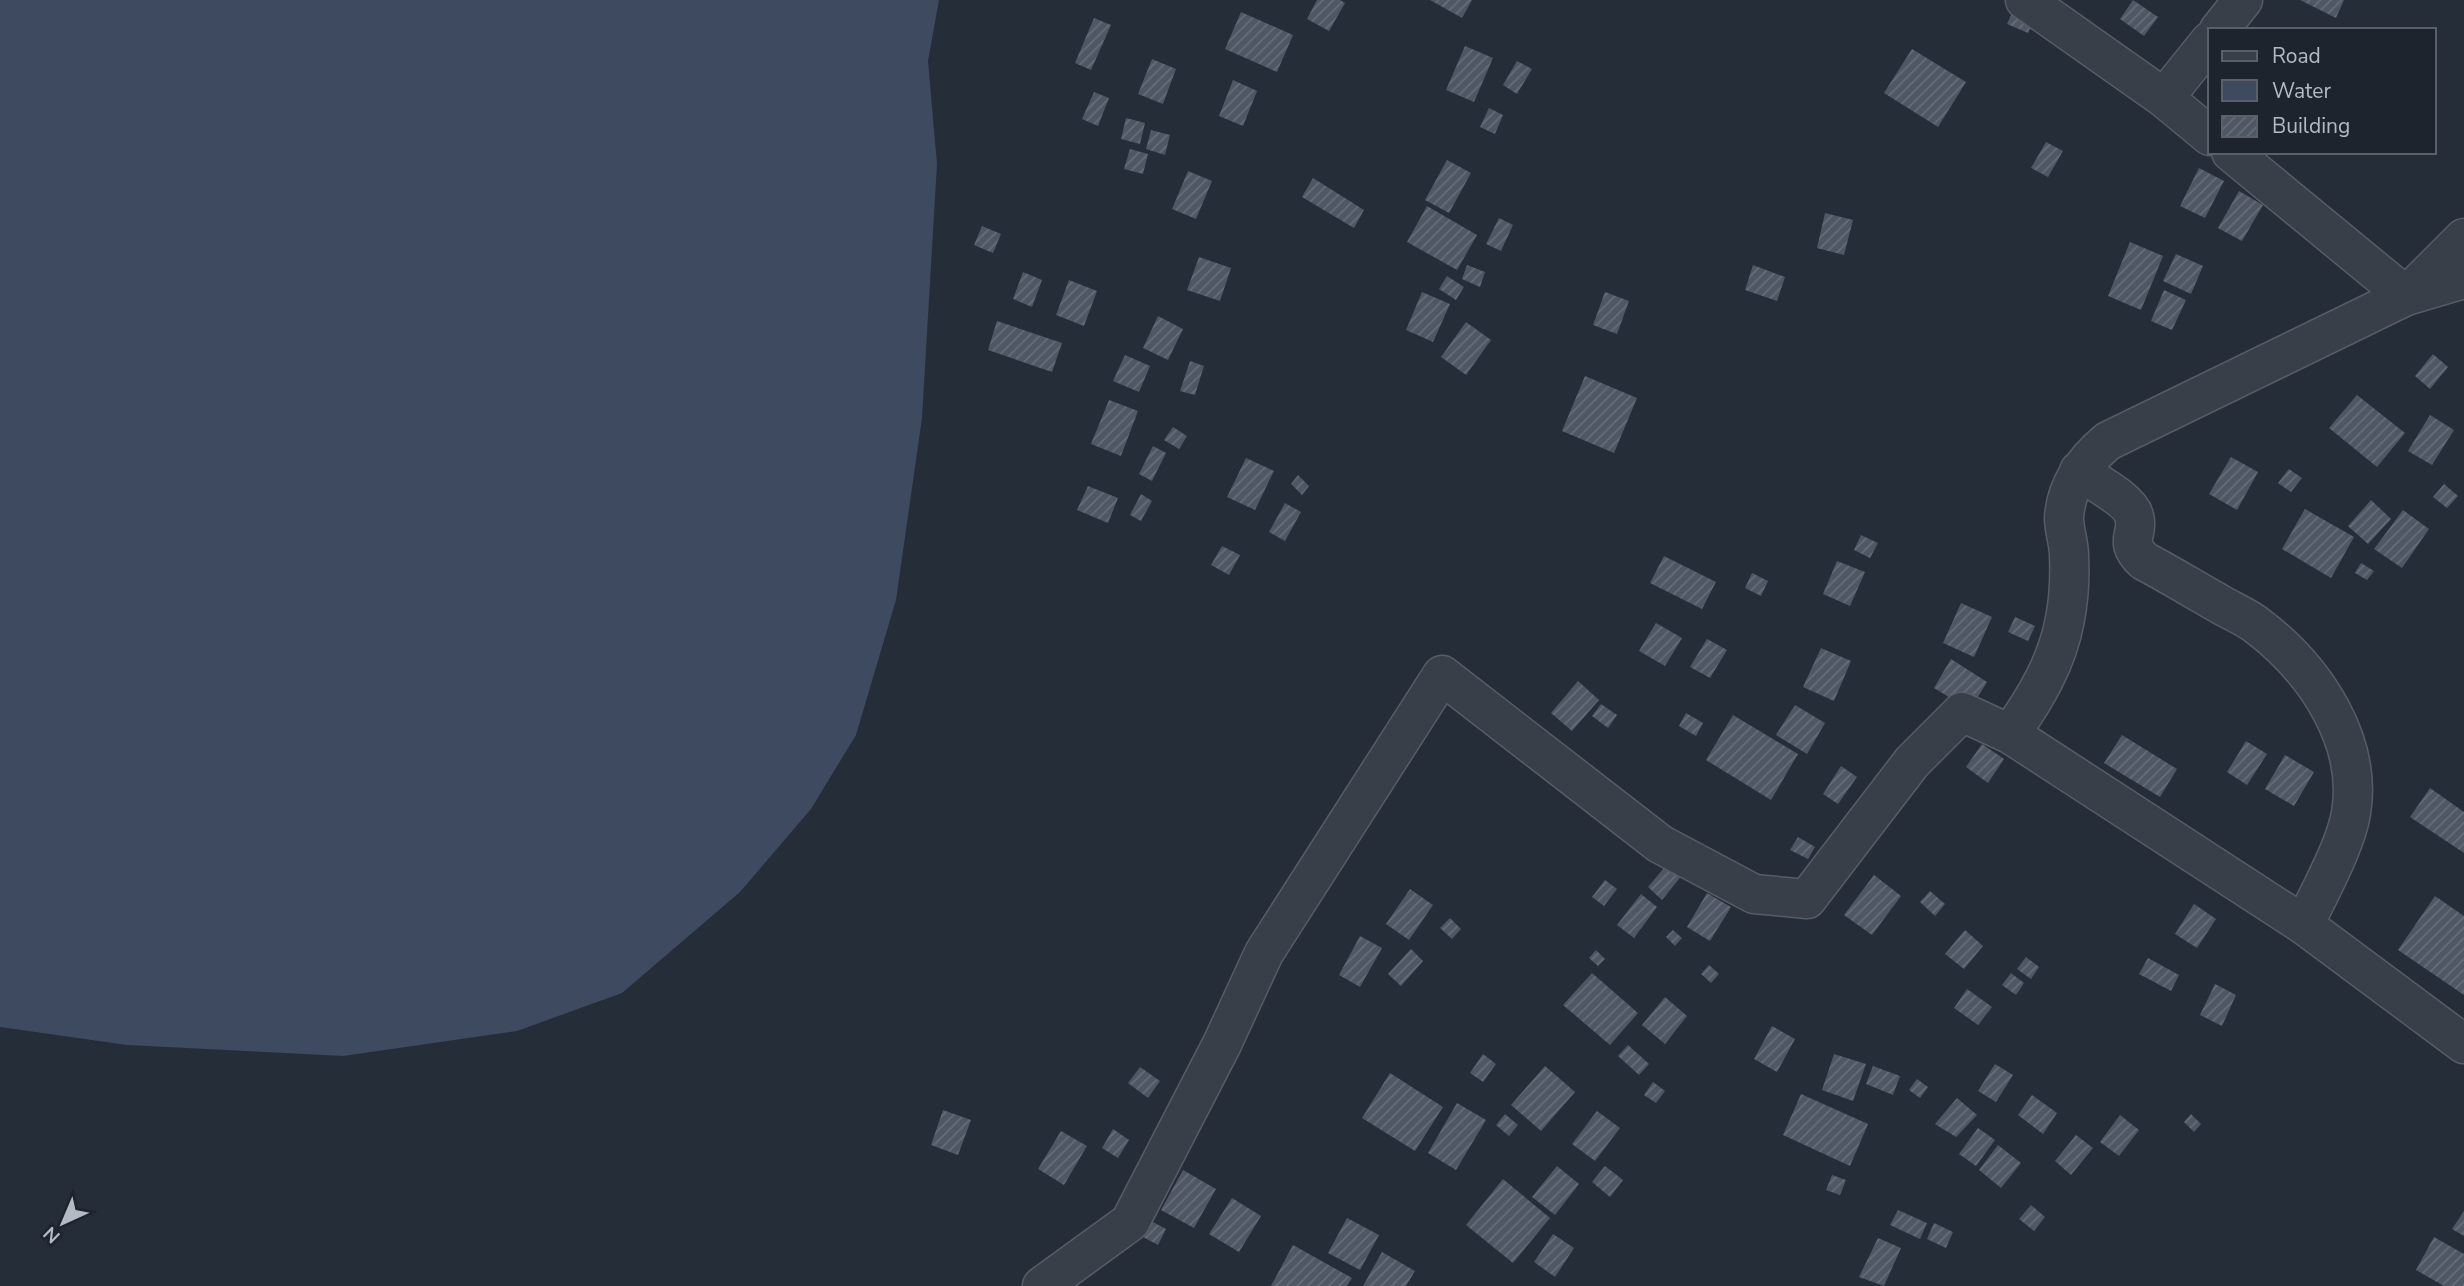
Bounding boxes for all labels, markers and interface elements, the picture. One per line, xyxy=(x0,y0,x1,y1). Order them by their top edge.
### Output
legend xyxy=(2208,28,2436,154)
text: Road xyxy=(2272,42,2321,70)
text: Water xyxy=(2272,77,2331,105)
text: Building xyxy=(2272,112,2350,140)
north arrow xyxy=(28,1188,98,1258)
text: N xyxy=(38,1220,66,1249)

